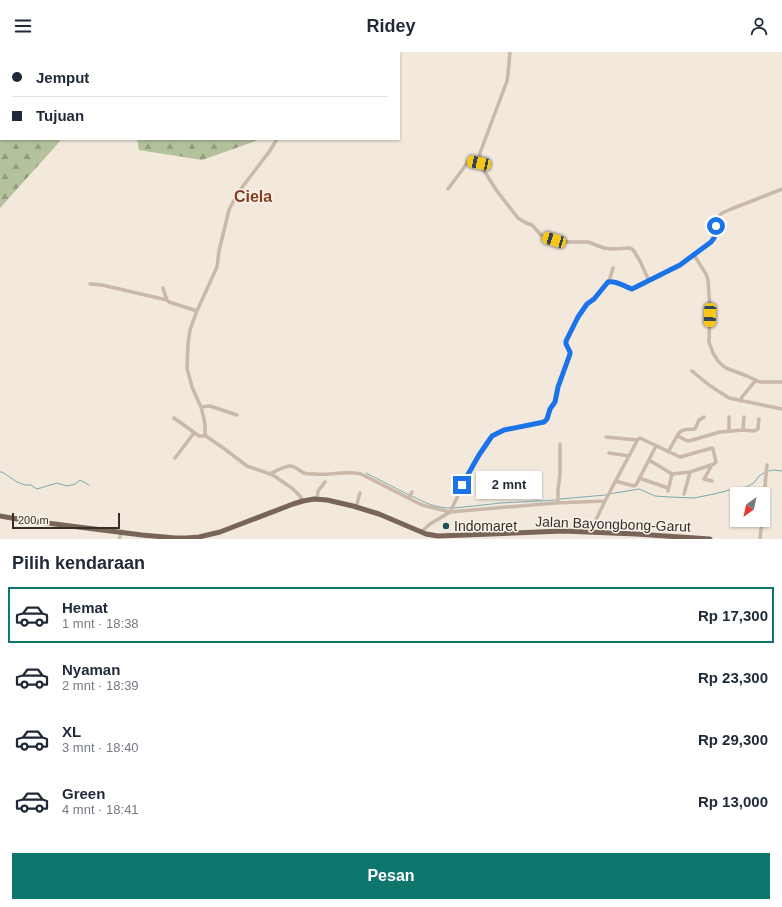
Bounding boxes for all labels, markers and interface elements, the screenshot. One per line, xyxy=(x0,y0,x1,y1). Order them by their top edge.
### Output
icon: menu xyxy=(12,15,34,37)
icon: person xyxy=(748,15,770,37)
text: Ridey xyxy=(366,16,416,36)
text: Jemput xyxy=(36,69,89,86)
text: Tujuan xyxy=(36,107,84,124)
car xyxy=(466,155,492,171)
district label: Ciela xyxy=(234,188,272,205)
route start xyxy=(707,217,725,235)
car xyxy=(541,231,567,249)
car xyxy=(704,303,716,327)
callout: 2 mnt xyxy=(476,471,542,499)
route end xyxy=(453,476,471,494)
text: 2 mnt xyxy=(492,477,526,492)
north arrow xyxy=(730,487,770,527)
map controls xyxy=(730,487,770,527)
scale bar xyxy=(12,511,120,530)
street label: Jalan Bayongbong-Garut xyxy=(535,513,691,535)
text: 200 m xyxy=(18,514,49,526)
place label: Indomaret xyxy=(454,518,517,534)
marker: Indomaret xyxy=(441,521,451,531)
text: Pilih kendaraan xyxy=(12,553,145,573)
icon: car xyxy=(14,597,50,633)
text: Hemat xyxy=(62,599,108,616)
text: Rp 17,300 xyxy=(698,607,768,624)
text: 1 mnt · 18:38 xyxy=(62,616,139,631)
icon: car xyxy=(14,659,50,695)
text: Nyaman xyxy=(62,661,120,678)
text: Rp 23,300 xyxy=(698,669,768,686)
text: 2 mnt · 18:39 xyxy=(62,678,139,693)
icon: car xyxy=(14,721,50,757)
text: XL xyxy=(62,723,81,740)
text: Rp 29,300 xyxy=(698,731,768,748)
text: 3 mnt · 18:40 xyxy=(62,740,139,755)
icon: car xyxy=(14,783,50,819)
text: Green xyxy=(62,785,105,802)
text: Rp 13,000 xyxy=(698,793,768,810)
text: 4 mnt · 18:41 xyxy=(62,802,139,817)
button: Pesan xyxy=(12,853,770,899)

